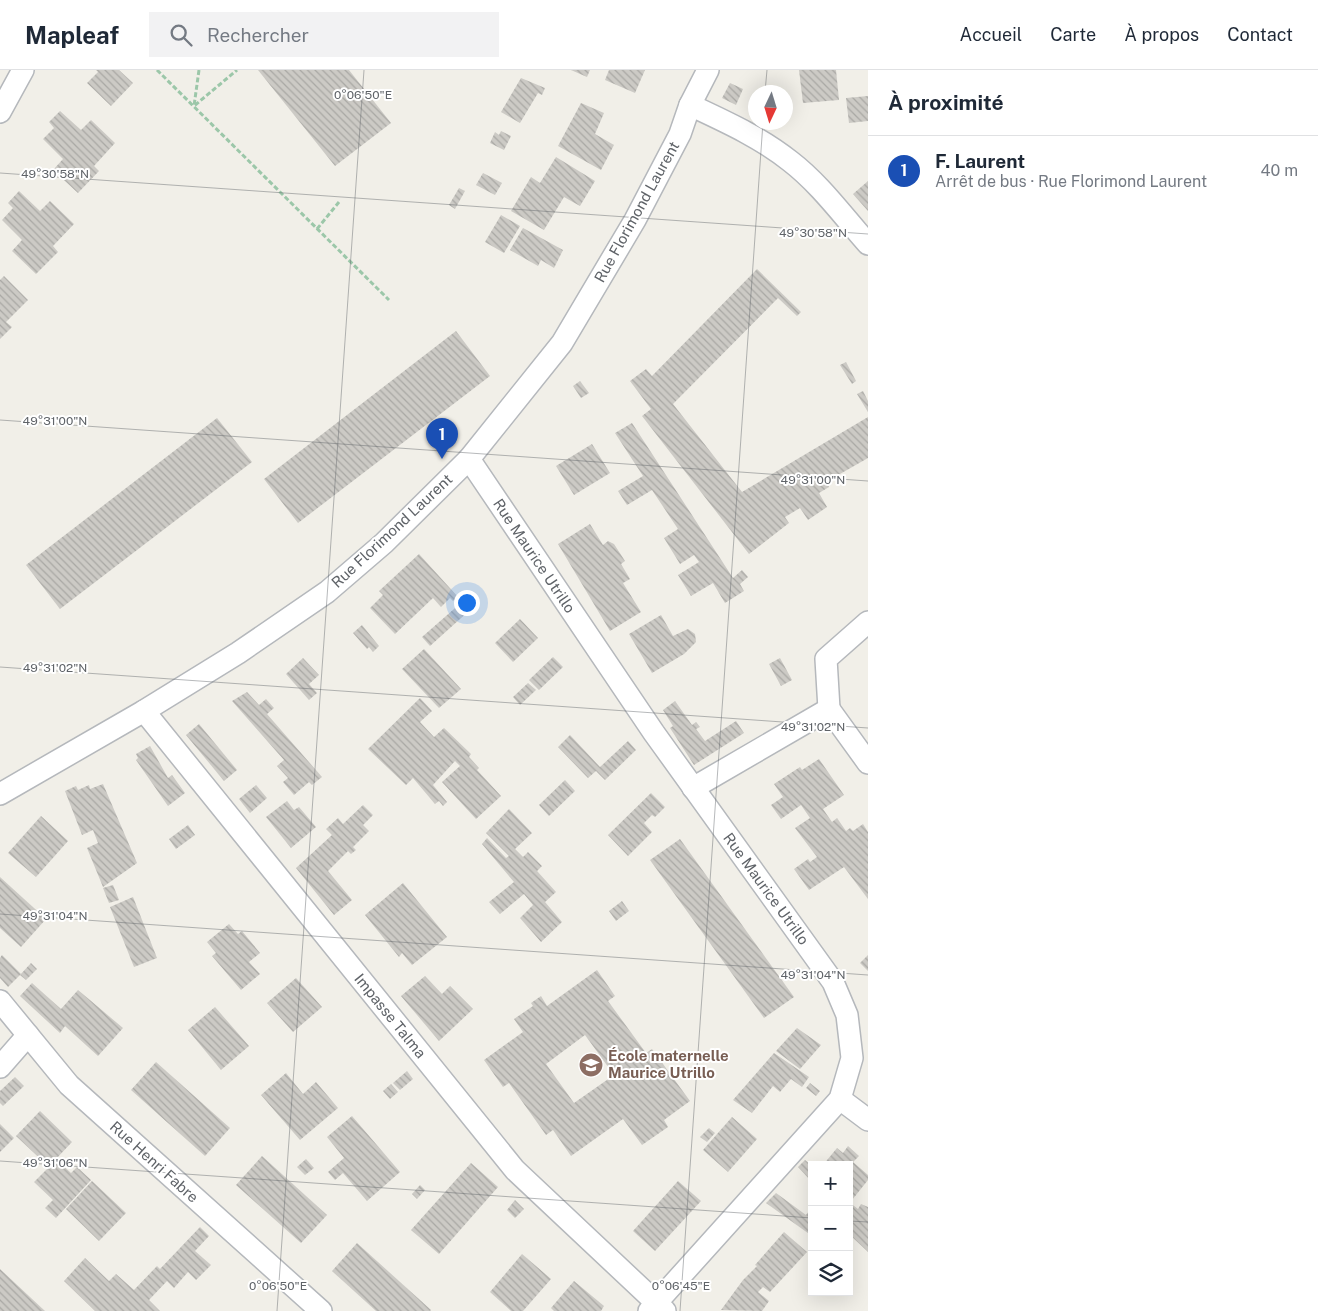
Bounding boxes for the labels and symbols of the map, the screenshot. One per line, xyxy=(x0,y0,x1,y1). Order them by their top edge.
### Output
north arrow xyxy=(748,85,793,130)
text: 0°06'50"E xyxy=(334,88,392,102)
street label: Rue Florimond Laurent xyxy=(591,138,683,285)
text: 49°30'58"N xyxy=(21,167,89,181)
text: 49°30'58"N xyxy=(779,226,847,240)
text: 49°31'00"N xyxy=(23,414,87,428)
pin: 1 xyxy=(426,418,458,459)
street label: Rue Florimond Laurent xyxy=(328,470,456,591)
text: 49°31'00"N xyxy=(781,473,845,487)
street label: Rue Maurice Utrillo xyxy=(490,495,579,616)
your location xyxy=(454,590,480,616)
text: 49°31'02"N xyxy=(23,661,87,675)
text: 49°31'02"N xyxy=(781,720,845,734)
street label: Rue Maurice Utrillo xyxy=(720,829,813,948)
text: 49°31'04"N xyxy=(22,909,88,923)
text: 49°31'04"N xyxy=(780,968,846,982)
street label: Impasse Talma xyxy=(351,970,430,1061)
place label: École maternelle Maurice Utrillo xyxy=(608,1047,729,1081)
school or university icon: École maternelle Maurice Utrillo xyxy=(578,1052,604,1078)
street label: Rue Henri Fabre xyxy=(107,1118,202,1206)
text: 49°31'06"N xyxy=(23,1156,87,1170)
text: 0°06'50"E xyxy=(249,1279,307,1293)
text: 0°06'45"E xyxy=(652,1279,710,1293)

